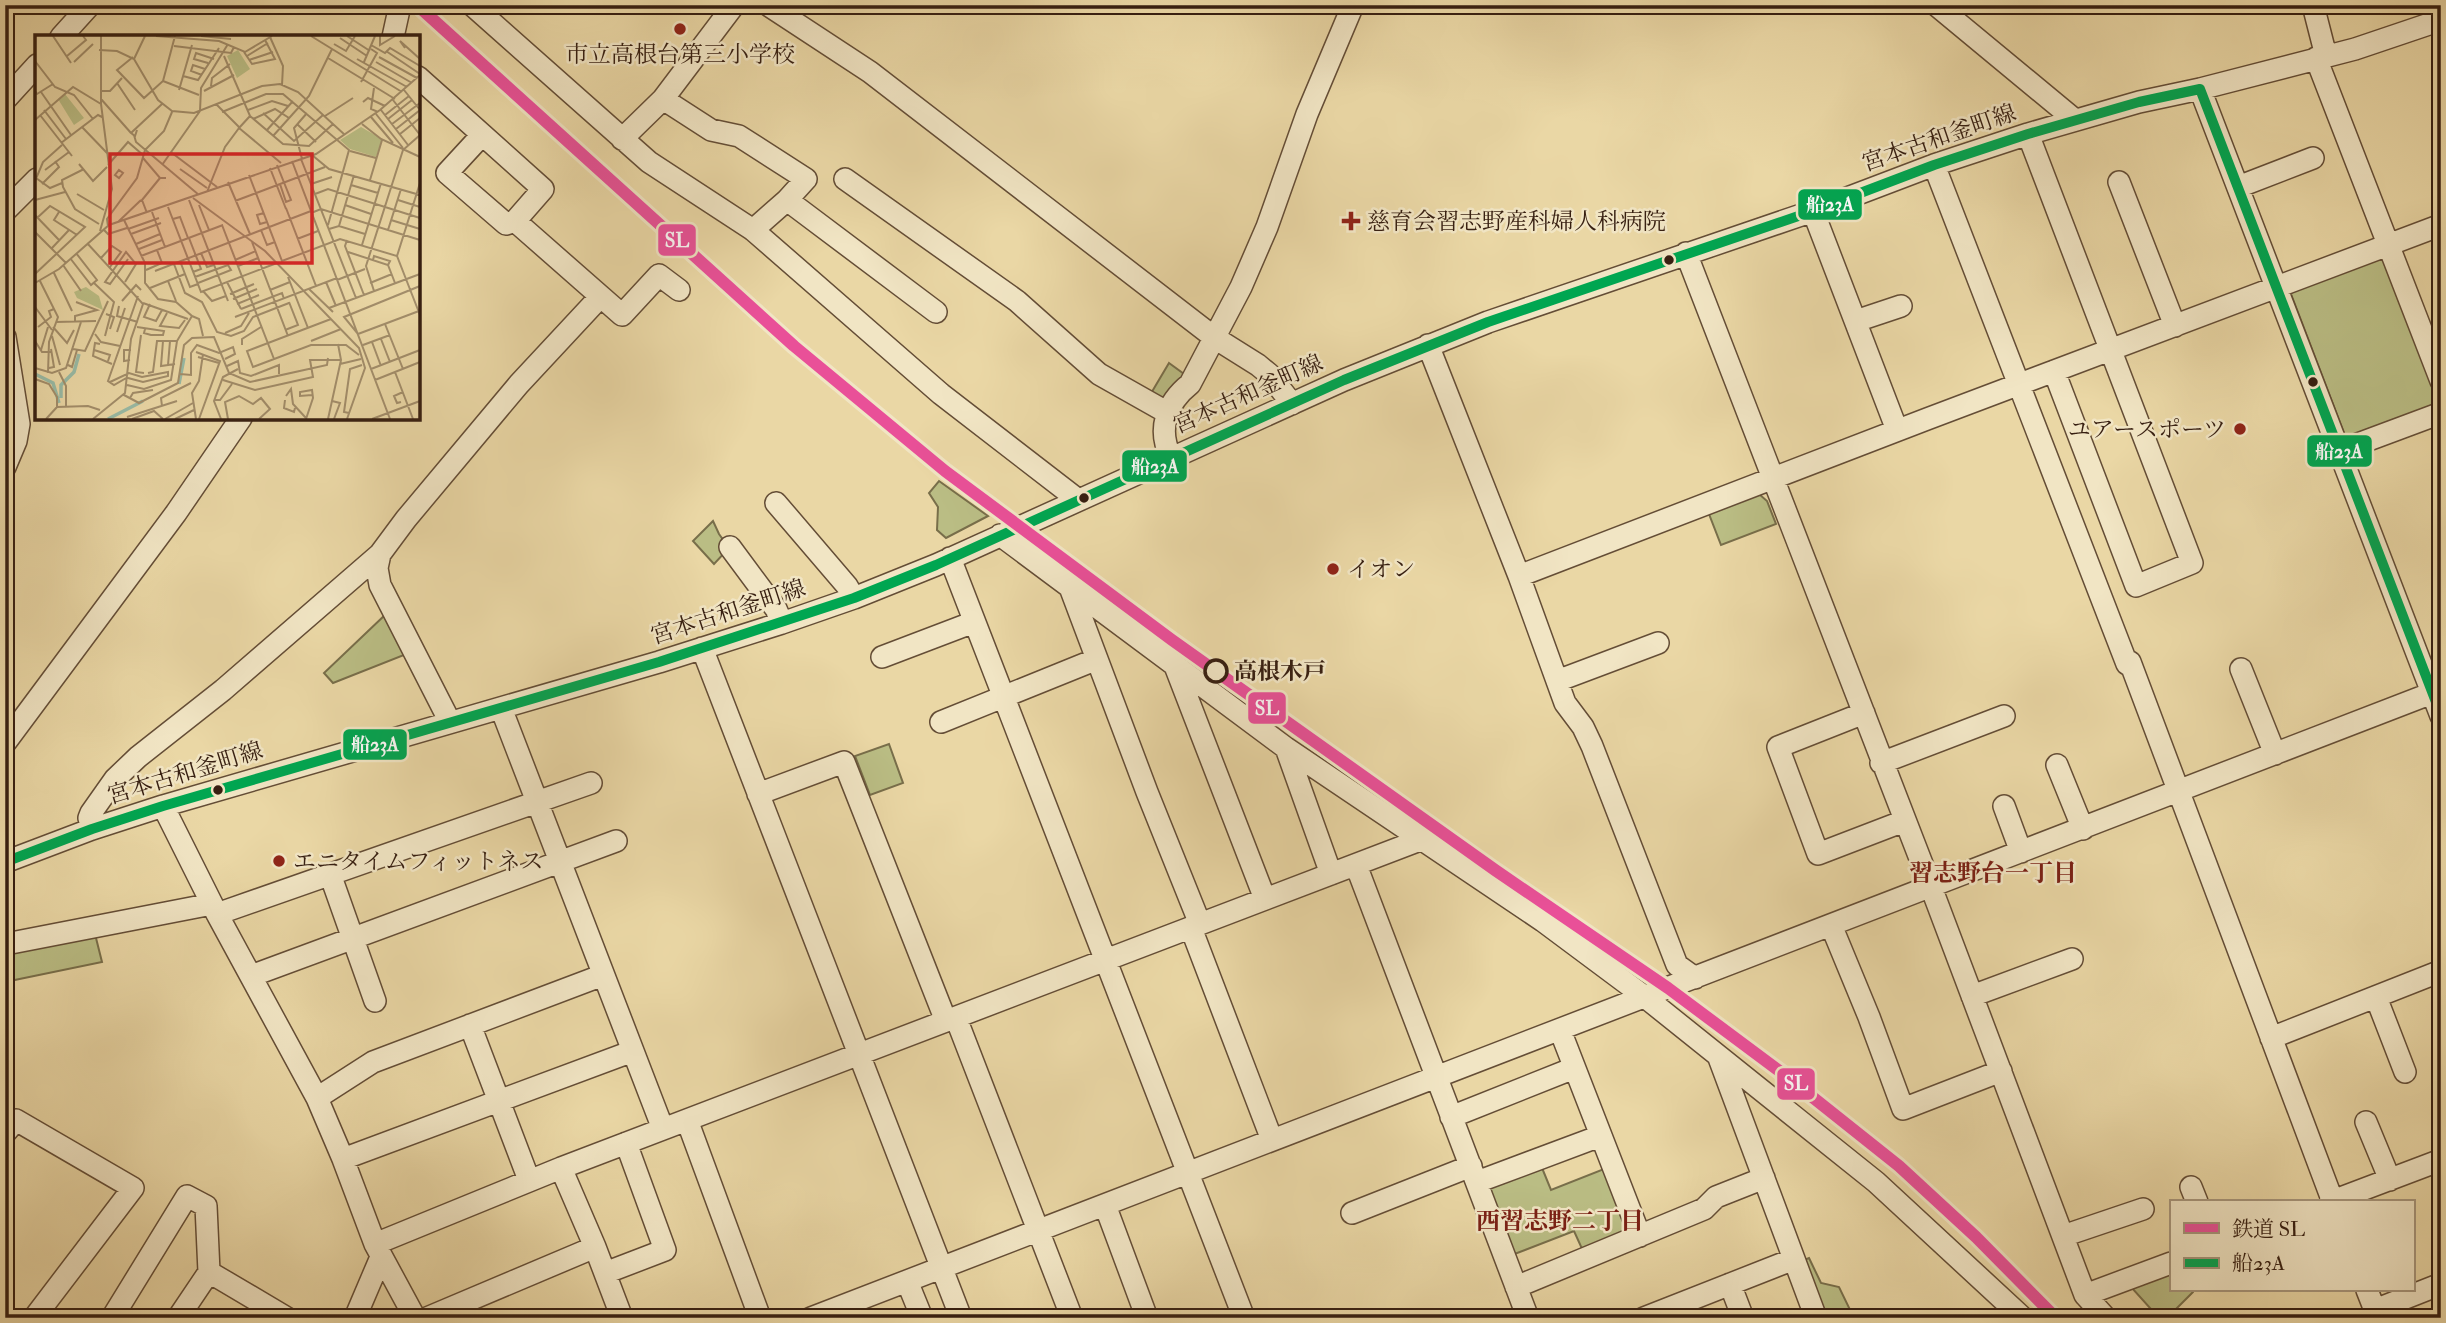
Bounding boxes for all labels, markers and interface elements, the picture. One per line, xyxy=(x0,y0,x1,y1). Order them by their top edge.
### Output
marker: 市立高根台第三小学校 xyxy=(672,21,688,37)
inset map xyxy=(35,35,420,420)
place label: 市立高根台第三小学校 xyxy=(565,40,795,69)
street label: 宮本古和釜町線 xyxy=(1858,98,2020,178)
line badge: 船23A xyxy=(1797,188,1863,221)
text: 船23A xyxy=(1806,193,1855,217)
place label: 慈育会習志野産科婦人科病院 xyxy=(1367,207,1666,236)
marker: 慈育会習志野産科婦人科病院 xyxy=(1341,211,1361,231)
line badge: SL xyxy=(657,223,697,257)
text: SL xyxy=(665,229,689,253)
unlabelled marker xyxy=(1662,253,1676,267)
street label: 宮本古和釜町線 xyxy=(1169,348,1327,440)
unlabelled marker xyxy=(2306,375,2320,389)
place label: ユアースポーツ xyxy=(2068,415,2226,444)
marker: ユアースポーツ xyxy=(2232,421,2248,437)
line badge: 船23A xyxy=(2306,434,2373,468)
text: 船23A xyxy=(2315,440,2364,464)
line badge: 船23A xyxy=(1121,449,1188,483)
text: 船23A xyxy=(1131,455,1180,479)
unlabelled marker xyxy=(1077,491,1091,505)
place label: イオン xyxy=(1347,555,1415,584)
marker: イオン xyxy=(1325,561,1341,577)
street label: 宮本古和釜町線 xyxy=(647,573,809,651)
place label: 高根木戸 xyxy=(1234,657,1326,686)
marker: 高根木戸 xyxy=(1204,659,1228,683)
line badge: SL xyxy=(1247,691,1287,725)
text: SL xyxy=(1255,697,1279,721)
line badge: 船23A xyxy=(342,728,408,761)
text: 船23A xyxy=(351,733,400,757)
street label: 宮本古和釜町線 xyxy=(104,736,266,810)
unlabelled marker xyxy=(211,783,225,797)
place label: エニタイムフィットネス xyxy=(293,847,543,876)
marker: エニタイムフィットネス xyxy=(271,853,287,869)
district label: 習志野台一丁目 xyxy=(1909,858,2077,889)
line badge: SL xyxy=(1776,1067,1816,1101)
text: SL xyxy=(1784,1072,1808,1096)
legend xyxy=(2170,1200,2414,1292)
district label: 西習志野二丁目 xyxy=(1476,1206,1644,1237)
text: 鉄道 SL xyxy=(2232,1216,2305,1243)
text: 船23A xyxy=(2232,1250,2285,1277)

